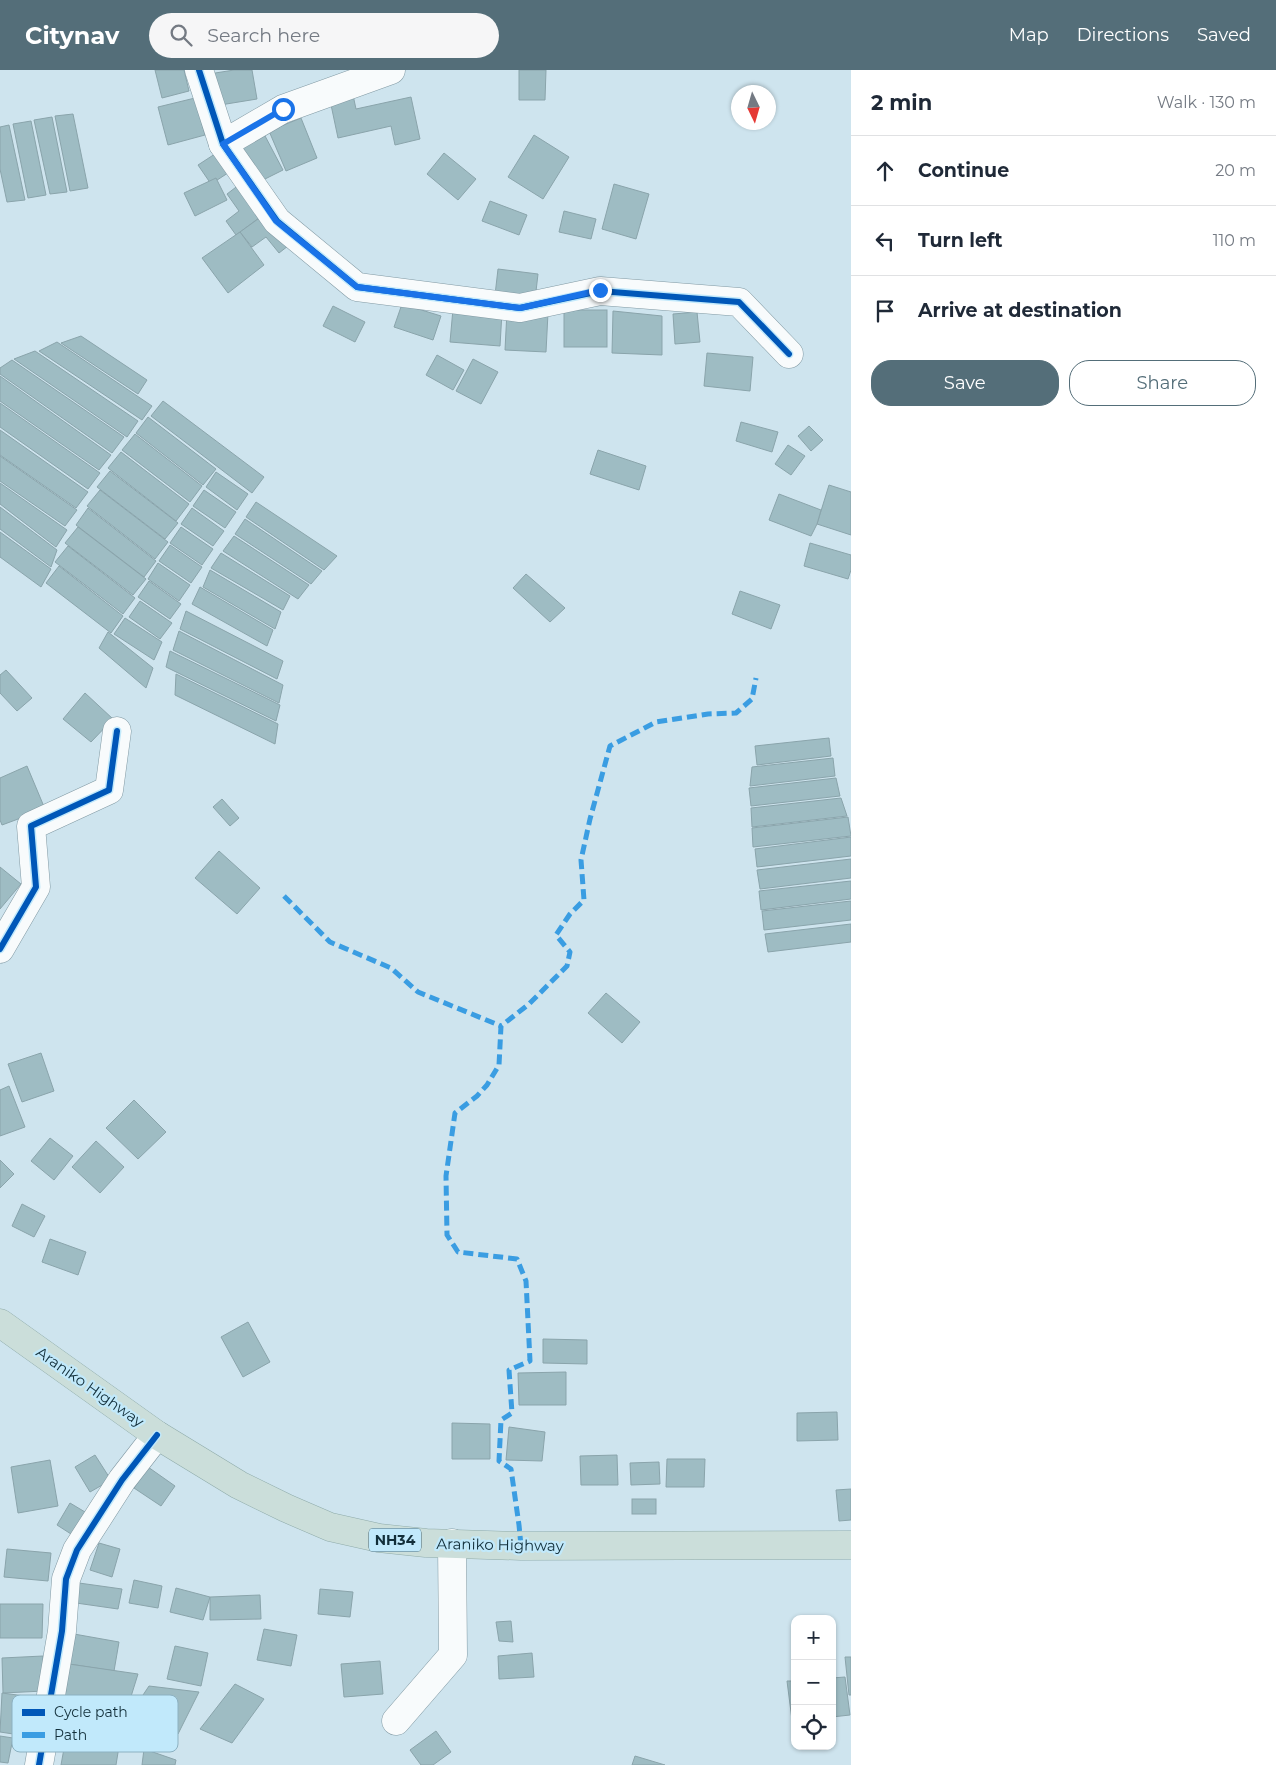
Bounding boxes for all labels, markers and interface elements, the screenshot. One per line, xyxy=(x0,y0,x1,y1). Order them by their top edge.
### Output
search box xyxy=(149,13,499,58)
text: Citynav xyxy=(25,21,119,50)
icon: search xyxy=(167,21,195,49)
text: Search here xyxy=(207,24,320,47)
text: Map xyxy=(1009,24,1049,46)
text: Directions xyxy=(1077,24,1169,46)
text: Saved xyxy=(1197,24,1251,46)
north arrow xyxy=(731,85,776,130)
text: 2 min xyxy=(871,90,932,115)
text: Walk · 130 m xyxy=(1157,93,1256,112)
route start xyxy=(272,98,295,121)
icon: ahead xyxy=(871,157,899,185)
text: Continue xyxy=(918,159,1009,182)
text: 20 m xyxy=(1215,161,1256,180)
icon: left xyxy=(871,227,899,255)
text: Turn left xyxy=(918,229,1003,252)
text: 110 m xyxy=(1213,231,1256,250)
route end xyxy=(589,279,612,302)
icon: arrive xyxy=(871,297,899,325)
text: Arrive at destination xyxy=(918,299,1122,322)
button: Save xyxy=(871,360,1059,406)
button: Share xyxy=(1069,360,1256,406)
street label: Araniko Highway xyxy=(33,1342,149,1431)
road number: NH34 xyxy=(369,1528,421,1552)
street label: Araniko Highway xyxy=(436,1534,565,1555)
map controls xyxy=(791,1615,836,1750)
button: + xyxy=(791,1615,836,1660)
button: − xyxy=(791,1660,836,1705)
legend xyxy=(12,1695,178,1752)
text: Cycle path xyxy=(54,1703,128,1721)
button: locate xyxy=(791,1705,836,1750)
text: Path xyxy=(54,1726,87,1744)

